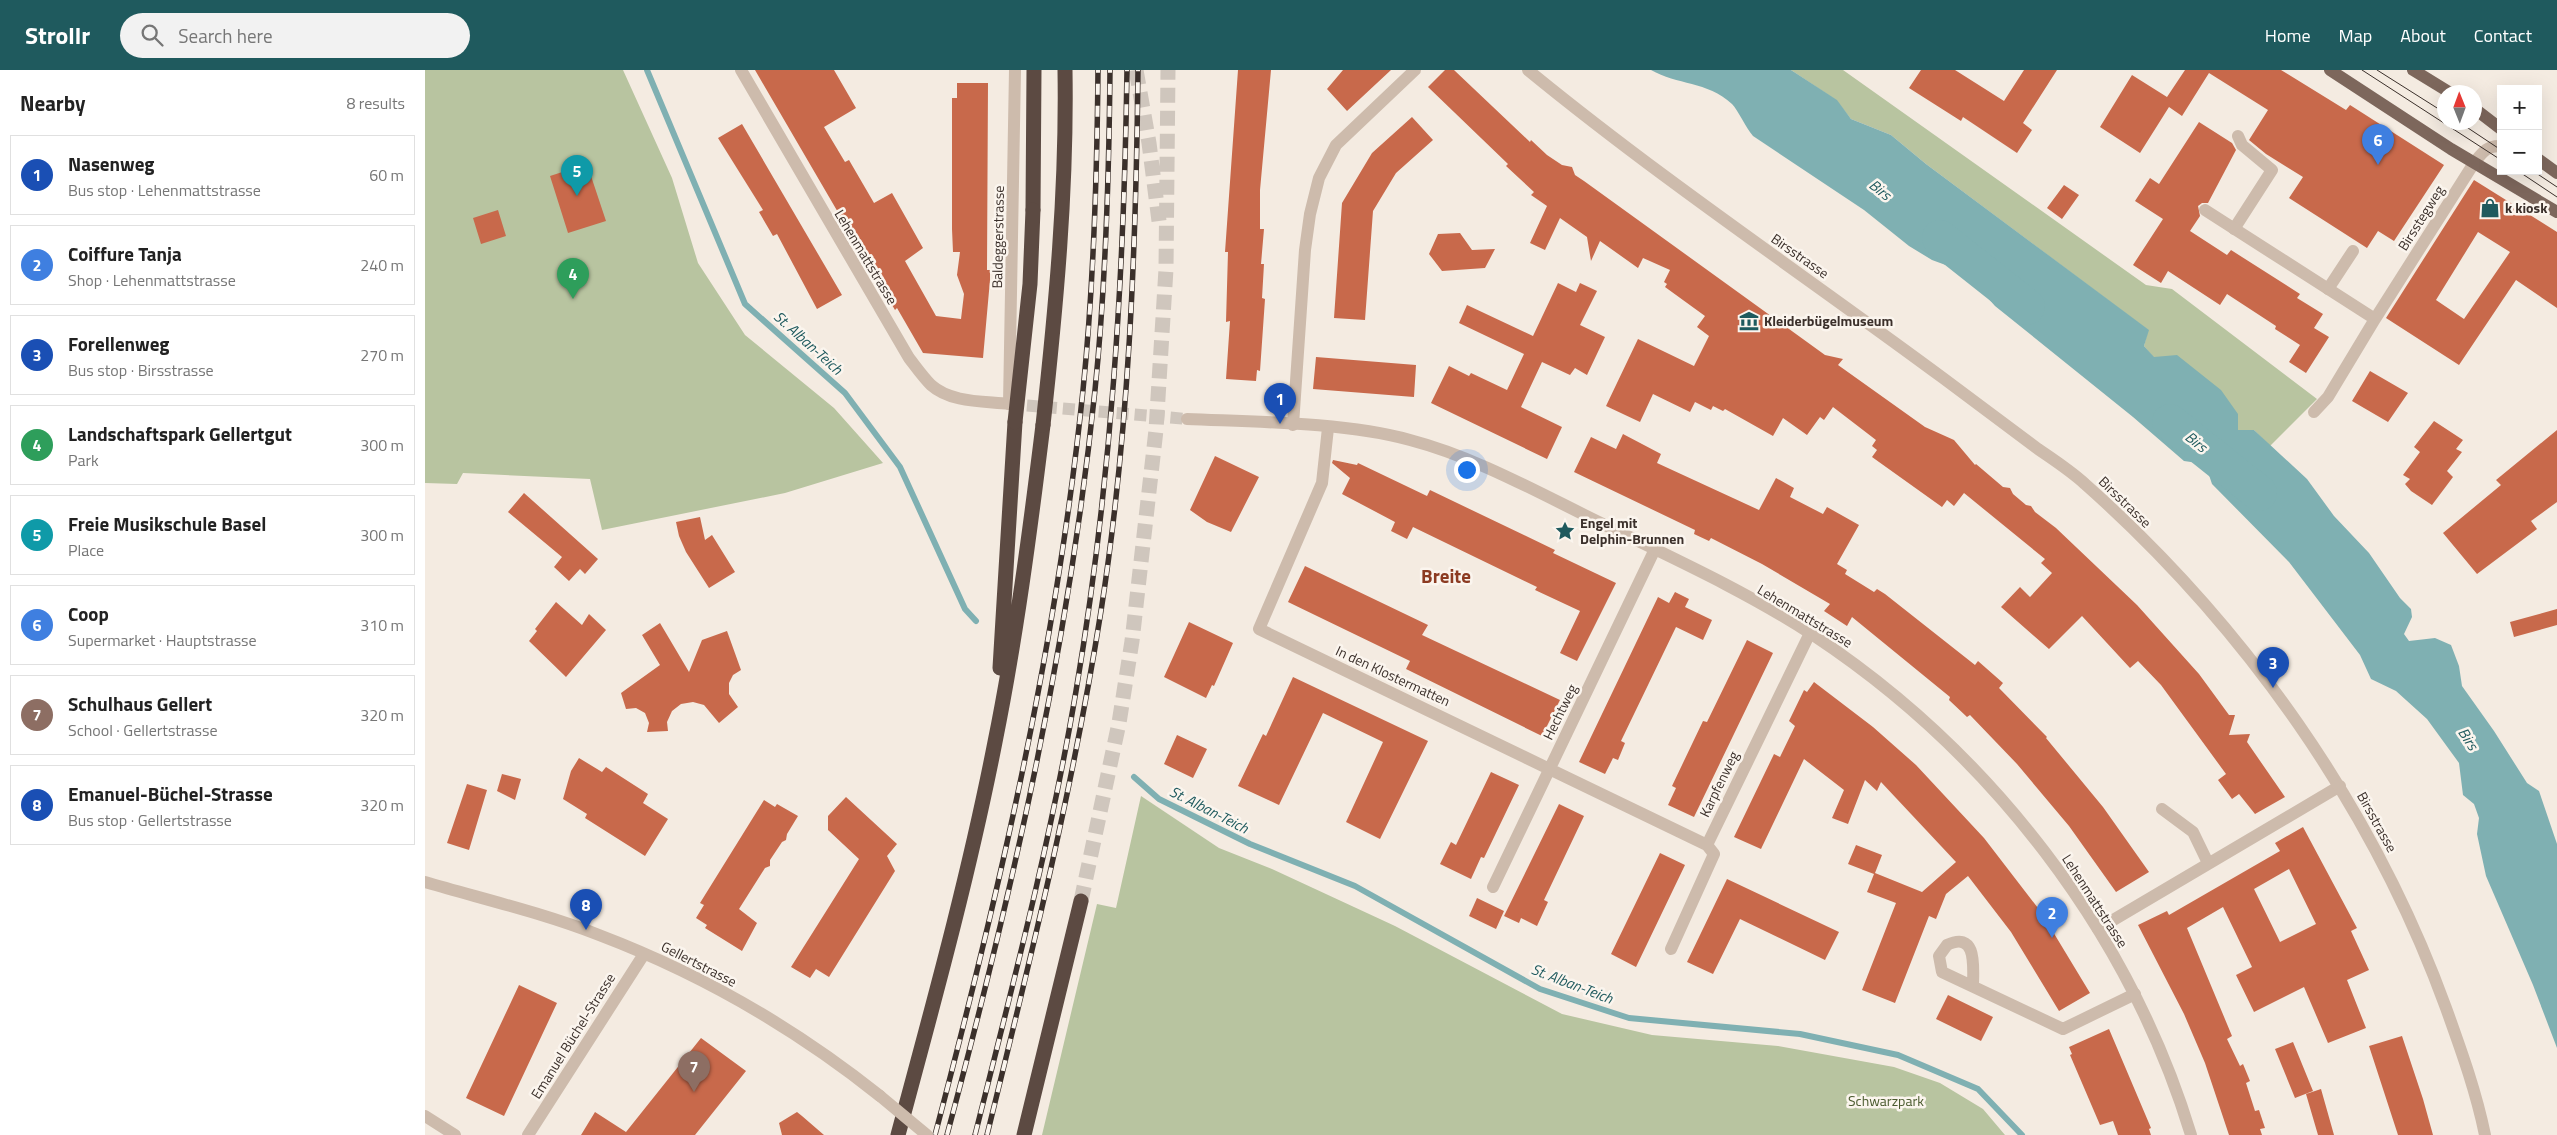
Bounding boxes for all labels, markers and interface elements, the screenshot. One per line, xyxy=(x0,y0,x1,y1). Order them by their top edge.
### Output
search box xyxy=(120,13,470,58)
text: Strollr xyxy=(25,17,90,53)
icon: search xyxy=(138,21,166,49)
text: Search here xyxy=(178,21,273,50)
text: Home xyxy=(2265,22,2311,49)
text: Map xyxy=(2339,22,2372,49)
text: About xyxy=(2400,22,2446,49)
text: Contact xyxy=(2474,22,2532,49)
north arrow xyxy=(2437,85,2482,130)
map controls xyxy=(2497,85,2542,175)
button: + xyxy=(2497,85,2542,130)
text: Nearby xyxy=(20,87,85,119)
text: 8 results xyxy=(346,91,405,115)
pin: 6 xyxy=(2362,124,2394,165)
button: − xyxy=(2497,130,2542,175)
text: Nasenweg xyxy=(68,149,154,178)
pin: 5 xyxy=(561,155,593,196)
text: 1 xyxy=(33,163,41,187)
text: 60 m xyxy=(369,163,404,187)
water label: Birs xyxy=(1864,173,1898,207)
text: Bus stop · Lehenmattstrasse xyxy=(68,178,261,202)
street label: Birsstegweg xyxy=(2392,181,2449,255)
street label: Baldeggerstrasse xyxy=(986,185,1009,289)
shop icon: k kiosk xyxy=(2479,197,2501,219)
place label: k kiosk xyxy=(2505,197,2548,218)
street label: Lehenmattstrasse xyxy=(830,205,903,308)
street label: Birsstrasse xyxy=(1767,228,1834,283)
text: Coiffure Tanja xyxy=(68,239,182,268)
text: 2 xyxy=(33,253,41,277)
text: 240 m xyxy=(360,253,404,277)
pin: 4 xyxy=(557,258,589,299)
text: Shop · Lehenmattstrasse xyxy=(68,268,236,292)
water label: St. Alban-Teich xyxy=(769,305,848,380)
museum icon: Kleiderbügelmuseum xyxy=(1738,310,1760,332)
place label: Kleiderbügelmuseum xyxy=(1764,310,1893,331)
text: Forellenweg xyxy=(68,329,170,358)
text: 3 xyxy=(33,343,41,367)
text: 270 m xyxy=(360,343,404,367)
text: Bus stop · Birsstrasse xyxy=(68,358,214,382)
pin: 1 xyxy=(1264,383,1296,424)
text: Landschaftspark Gellertgut xyxy=(68,419,292,448)
water label: Birs xyxy=(2180,425,2214,459)
text: 4 xyxy=(33,433,41,457)
text: 300 m xyxy=(360,433,404,457)
text: Park xyxy=(68,448,99,472)
your location xyxy=(1454,457,1480,483)
street label: Birsstrasse xyxy=(2094,471,2157,532)
text: Freie Musikschule Basel xyxy=(68,509,266,538)
place label: Engel mit Delphin-Brunnen xyxy=(1580,512,1684,549)
place icon: Engel mit Delphin-Brunnen xyxy=(1554,520,1576,542)
text: 5 xyxy=(33,523,41,547)
text: 300 m xyxy=(360,523,404,547)
text: Place xyxy=(68,538,104,562)
district label: Breite xyxy=(1421,561,1471,590)
street label: Lehenmattstrasse xyxy=(1754,579,1857,652)
text: Coop xyxy=(68,599,109,628)
text: 6 xyxy=(33,613,41,637)
text: 310 m xyxy=(360,613,404,637)
text: Supermarket · Hauptstrasse xyxy=(68,628,257,652)
street label: In den Klostermatten xyxy=(1332,640,1454,711)
pin: 3 xyxy=(2257,647,2289,688)
street label: Hechtweg xyxy=(1537,680,1582,743)
text: Schulhaus Gellert xyxy=(68,689,212,718)
text: 7 xyxy=(33,703,41,727)
text: 320 m xyxy=(360,703,404,727)
text: School · Gellertstrasse xyxy=(68,718,217,742)
water label: Birs xyxy=(2453,723,2485,756)
street label: Karpfenweg xyxy=(1694,747,1744,820)
text: Emanuel-Büchel-Strasse xyxy=(68,779,273,808)
water label: St. Alban-Teich xyxy=(1166,780,1253,839)
street label: Birsstrasse xyxy=(2352,788,2403,856)
text: 8 xyxy=(33,793,41,817)
text: 320 m xyxy=(360,793,404,817)
text: Bus stop · Gellertstrasse xyxy=(68,808,232,832)
street label: Lehenmattstrasse xyxy=(2057,850,2134,952)
pin: 8 xyxy=(570,889,602,930)
pin: 2 xyxy=(2036,897,2068,938)
street label: Gellertstrasse xyxy=(658,936,741,992)
water label: St. Alban-Teich xyxy=(1528,957,1617,1010)
street label: Emanuel Büchel-Strasse xyxy=(525,969,620,1103)
pin: 7 xyxy=(678,1051,710,1092)
park label: Schwarzpark xyxy=(1848,1090,1924,1111)

